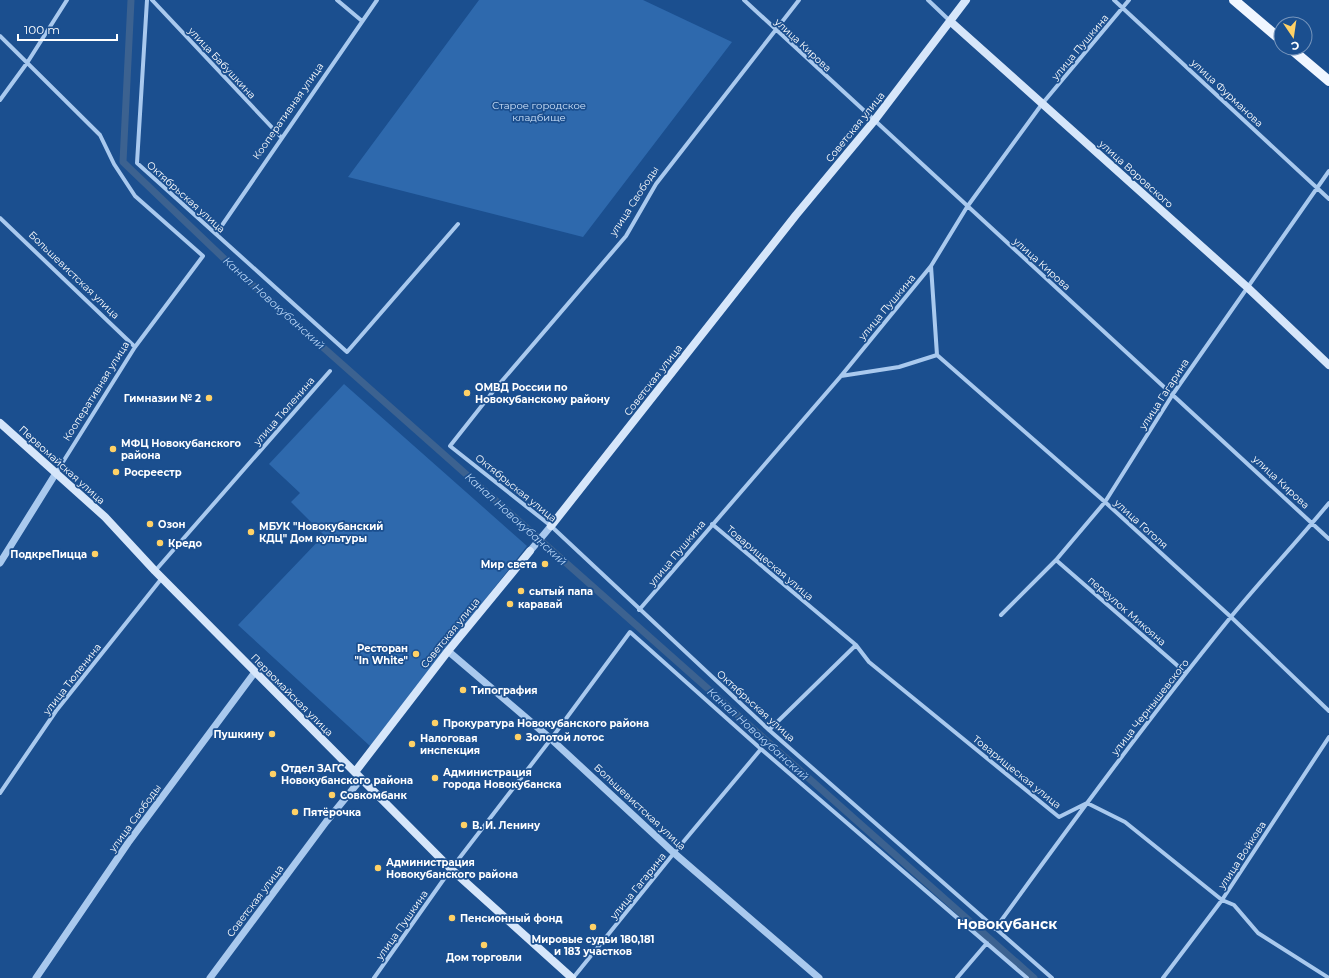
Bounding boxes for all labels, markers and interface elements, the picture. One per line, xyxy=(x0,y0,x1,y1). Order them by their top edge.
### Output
street label: улица Пушкина xyxy=(1048,11,1111,83)
street label: улица Кирова xyxy=(771,15,834,75)
scale bar xyxy=(18,16,117,42)
north arrow xyxy=(1273,16,1313,56)
text: 100 m xyxy=(24,22,60,37)
street label: улица Бабушкина xyxy=(185,24,259,102)
text: С xyxy=(1290,38,1301,53)
street label: улица Фурманова xyxy=(1187,55,1266,130)
street label: Кооперативная улица xyxy=(250,60,326,162)
street label: Советская улица xyxy=(823,89,887,165)
park label: Старое городское кладбище xyxy=(492,99,586,124)
street label: улица Воровского xyxy=(1095,137,1176,211)
street label: Октябрьская улица xyxy=(144,158,228,236)
street label: улица Свободы xyxy=(606,164,661,239)
street label: Большевистская улица xyxy=(26,228,122,322)
street label: улица Кирова xyxy=(1010,234,1073,293)
water label: Канал Новокубанский xyxy=(220,254,328,353)
street label: улица Пушкина xyxy=(855,271,918,343)
street label: Кооперативная улица xyxy=(60,339,132,443)
street label: Советская улица xyxy=(621,342,685,418)
street label: улица Гагарина xyxy=(1136,356,1192,433)
street label: улица Тюленина xyxy=(250,374,317,449)
place label: ОМВД России по Новокубанскому району xyxy=(475,381,611,406)
marker: ОМВД России по Новокубанскому району xyxy=(462,388,472,398)
place label: Гимназии № 2 xyxy=(124,392,201,405)
marker: Гимназии № 2 xyxy=(204,393,214,403)
street label: Первомайская улица xyxy=(16,423,108,507)
place label: МФЦ Новокубанского района xyxy=(121,437,241,462)
marker: МФЦ Новокубанского района xyxy=(108,444,118,454)
street label: Октябрьская улица xyxy=(473,451,559,525)
street label: улица Кирова xyxy=(1249,452,1312,512)
place label: Росреестр xyxy=(124,466,182,479)
marker: Росреестр xyxy=(111,467,121,477)
water label: Канал Новокубанский xyxy=(462,470,570,569)
street label: улица Гоголя xyxy=(1111,496,1171,552)
street label: улица Пушкина xyxy=(645,517,708,589)
place label: Озон xyxy=(158,518,186,531)
marker: Озон xyxy=(145,519,155,529)
place label: МБУК "Новокубанский КДЦ" Дом культуры xyxy=(259,520,383,545)
street label: Товарищеская улица xyxy=(724,523,816,603)
marker: МБУК "Новокубанский КДЦ" Дом культуры xyxy=(246,527,256,537)
place label: Кредо xyxy=(168,537,203,550)
marker: Кредо xyxy=(155,538,165,548)
place label: ПодкреПицца xyxy=(10,548,87,561)
marker: ПодкреПицца xyxy=(90,549,100,559)
place label: Мир света xyxy=(481,558,537,571)
marker: Мир света xyxy=(540,559,550,569)
street label: переулок Микояна xyxy=(1085,574,1169,648)
place label: сытый папа xyxy=(529,585,593,598)
marker: сытый папа xyxy=(516,586,526,596)
street label: Советская улица xyxy=(418,595,482,671)
place label: каравай xyxy=(518,598,563,611)
marker: каравай xyxy=(505,599,515,609)
street label: улица Тюленина xyxy=(40,641,104,718)
place label: Ресторан "In White" xyxy=(354,642,408,667)
marker: Ресторан "In White" xyxy=(411,649,421,659)
street label: Первомайская улица xyxy=(248,651,336,739)
street label: улица Чернышевского xyxy=(1108,656,1192,759)
street label: Октябрьская улица xyxy=(714,667,798,745)
place label: Типография xyxy=(471,684,538,697)
marker: Типография xyxy=(458,685,468,695)
water label: Канал Новокубанский xyxy=(704,685,812,784)
place label: Прокуратура Новокубанского района xyxy=(443,717,649,730)
marker: Прокуратура Новокубанского района xyxy=(430,718,440,728)
place label: Пушкину xyxy=(213,728,265,741)
marker: Пушкину xyxy=(267,729,277,739)
place label: Золотой лотос xyxy=(525,731,604,744)
place label: Налоговая инспекция xyxy=(420,732,480,757)
marker: Золотой лотос xyxy=(513,732,523,742)
street label: Товарищеская улица xyxy=(970,732,1064,812)
marker: Налоговая инспекция xyxy=(407,739,417,749)
street label: Большевистская улица xyxy=(591,761,689,853)
place label: Отдел ЗАГС Новокубанского района xyxy=(281,762,413,787)
place label: Администрация города Новокубанска xyxy=(443,766,561,791)
marker: Отдел ЗАГС Новокубанского района xyxy=(268,769,278,779)
marker: Администрация города Новокубанска xyxy=(430,773,440,783)
street label: улица Свободы xyxy=(105,782,164,855)
place label: Совкомбанк xyxy=(340,789,407,802)
marker: Совкомбанк xyxy=(327,790,337,800)
place label: Пятёрочка xyxy=(303,806,361,819)
marker: Пятёрочка xyxy=(290,807,300,817)
place label: В. И. Ленину xyxy=(472,819,541,832)
street label: улица Войкова xyxy=(1215,819,1269,892)
marker: В. И. Ленину xyxy=(459,820,469,830)
street label: улица Гагарина xyxy=(607,850,669,923)
place label: Администрация Новокубанского района xyxy=(386,856,518,881)
street label: Советская улица xyxy=(224,862,286,940)
marker: Администрация Новокубанского района xyxy=(373,863,383,873)
street label: улица Пушкина xyxy=(373,888,431,963)
place label: Пенсионный фонд xyxy=(460,912,562,925)
marker: Пенсионный фонд xyxy=(447,913,457,923)
district label: Новокубанск xyxy=(957,915,1057,933)
marker: Мировые судьи 180,181 и 183 участков xyxy=(588,922,598,932)
place label: Мировые судьи 180,181 и 183 участков xyxy=(532,933,655,958)
marker: Дом торговли xyxy=(479,940,489,950)
place label: Дом торговли xyxy=(446,951,522,964)

